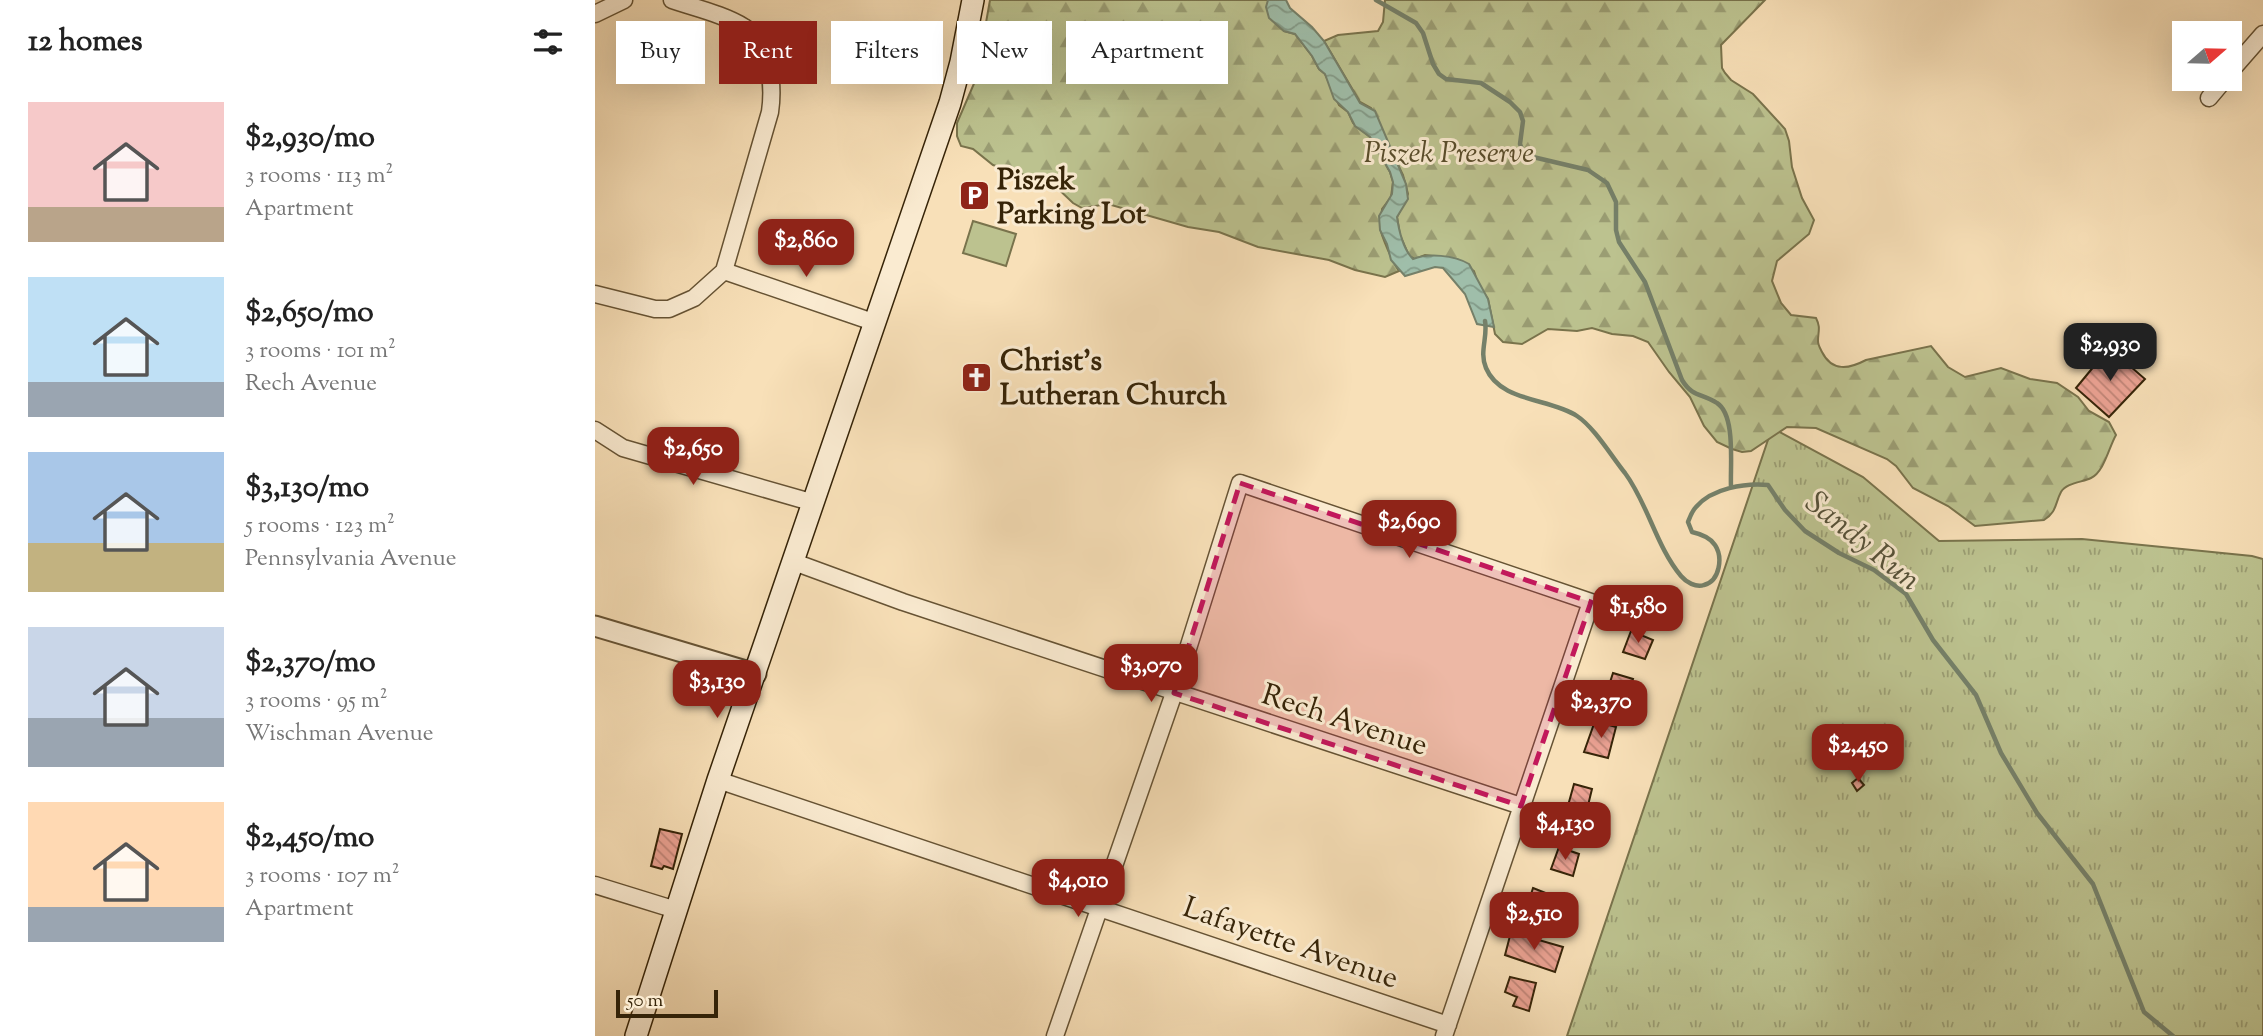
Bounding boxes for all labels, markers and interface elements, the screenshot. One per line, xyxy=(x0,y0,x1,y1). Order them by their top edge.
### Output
text: 12 homes xyxy=(28,21,143,64)
chip: Buy xyxy=(616,21,705,84)
chip: Rent xyxy=(719,21,817,84)
chip: Filters xyxy=(831,21,943,84)
chip: New xyxy=(957,21,1052,84)
chip: Apartment xyxy=(1066,21,1228,84)
north arrow xyxy=(2172,21,2242,91)
map controls xyxy=(2172,21,2242,91)
icon: filters xyxy=(529,23,567,61)
text: $2,930/mo xyxy=(245,117,375,160)
icon: home xyxy=(84,130,168,214)
park label: Piszek Preserve xyxy=(1364,133,1534,176)
text: 3 rooms · 113 m² xyxy=(245,160,393,193)
place label: Piszek Parking Lot xyxy=(997,160,1147,237)
parking icon: Piszek Parking Lot xyxy=(957,179,991,213)
text: Apartment xyxy=(245,193,354,226)
pin: $2,860 xyxy=(749,219,863,279)
text: $2,860 xyxy=(774,225,838,258)
text: $2,650/mo xyxy=(245,292,374,335)
icon: home xyxy=(84,305,168,389)
pin: $2,930 xyxy=(2053,324,2167,383)
text: $2,930 xyxy=(2080,329,2140,362)
text: 3 rooms · 101 m² xyxy=(245,335,396,368)
place label: Christ's Lutheran Church xyxy=(1000,341,1228,418)
church icon: Christ's Lutheran Church xyxy=(960,360,994,394)
text: Rech Avenue xyxy=(245,368,377,401)
pin: $2,650 xyxy=(636,428,750,487)
text: $2,650 xyxy=(663,433,723,466)
text: $3,130/mo xyxy=(245,467,369,510)
icon: home xyxy=(84,480,168,564)
water label: Sandy Run xyxy=(1794,481,1930,603)
pin: $2,690 xyxy=(1352,500,1466,560)
text: $2,690 xyxy=(1377,506,1441,539)
text: 5 rooms · 123 m² xyxy=(245,510,395,543)
text: Pennsylvania Avenue xyxy=(245,543,457,576)
pin: $1,580 xyxy=(1581,586,1695,645)
text: $1,580 xyxy=(1609,591,1667,624)
text: $2,370/mo xyxy=(245,642,376,685)
pin: $3,070 xyxy=(1094,644,1208,704)
text: $3,070 xyxy=(1120,650,1182,683)
icon: home xyxy=(84,655,168,739)
pin: $3,130 xyxy=(660,660,774,720)
text: $3,130 xyxy=(689,666,745,699)
street label: Rech Avenue xyxy=(1256,674,1433,768)
pin: $2,370 xyxy=(1544,680,1658,740)
text: 3 rooms · 95 m² xyxy=(245,685,388,718)
text: $2,370 xyxy=(1570,686,1632,719)
text: Wischman Avenue xyxy=(245,718,434,751)
pin: $2,450 xyxy=(1801,724,1915,784)
text: $2,450 xyxy=(1828,730,1888,763)
pin: $4,130 xyxy=(1508,802,1622,862)
text: $4,130 xyxy=(1536,808,1594,841)
text: $2,450/mo xyxy=(245,817,375,860)
icon: home xyxy=(84,830,168,914)
text: 3 rooms · 107 m² xyxy=(245,860,400,893)
pin: $4,010 xyxy=(1021,860,1135,919)
text: $4,010 xyxy=(1048,865,1108,898)
street label: Lafayette Avenue xyxy=(1177,887,1404,1001)
pin: $2,510 xyxy=(1477,892,1591,952)
text: Apartment xyxy=(245,893,354,926)
text: $2,510 xyxy=(1506,898,1562,931)
scale bar xyxy=(616,987,717,1019)
text: 50 m xyxy=(627,988,663,1015)

